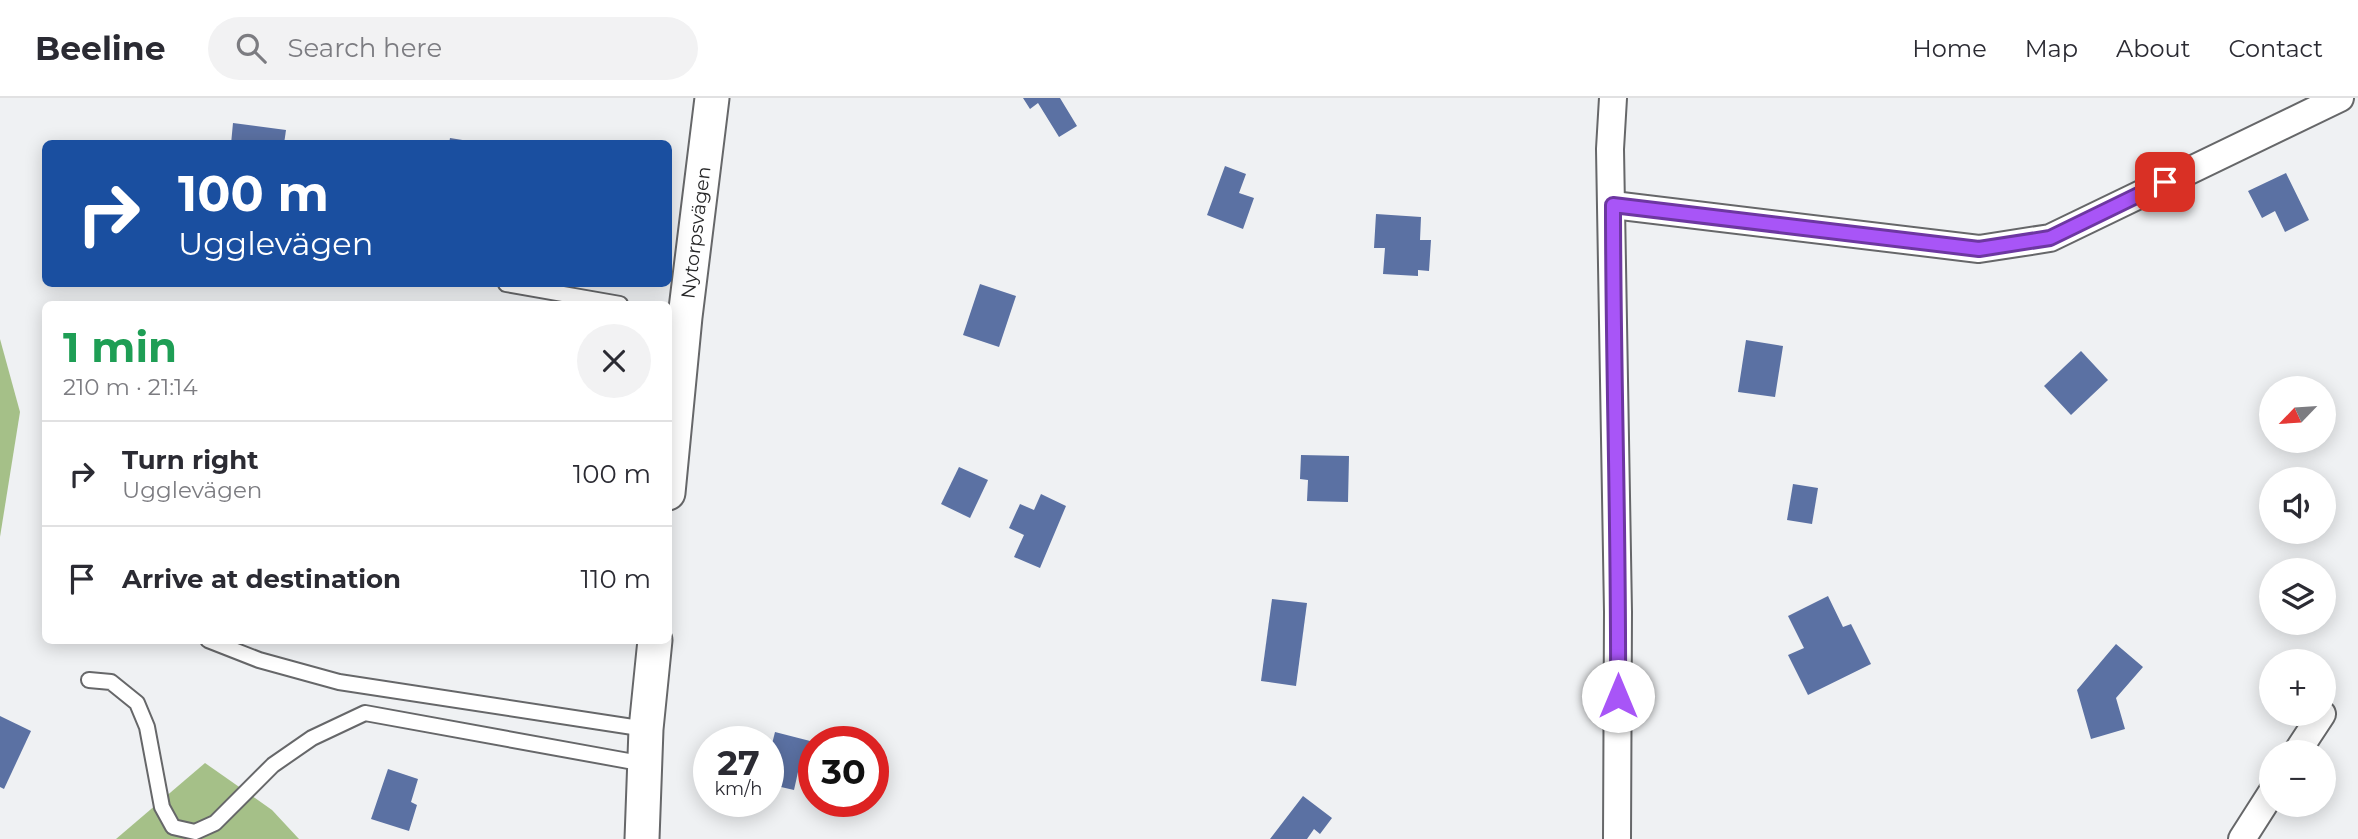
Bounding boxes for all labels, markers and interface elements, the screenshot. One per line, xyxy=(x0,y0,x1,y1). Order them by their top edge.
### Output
search box xyxy=(208,17,698,80)
text: Beeline xyxy=(35,28,166,68)
icon: search xyxy=(232,29,270,67)
text: Search here xyxy=(288,32,442,64)
text: Home xyxy=(1912,34,1987,63)
text: Map xyxy=(2025,34,2078,63)
text: About xyxy=(2116,34,2190,63)
text: Contact xyxy=(2228,34,2323,63)
pin xyxy=(2135,152,2195,212)
icon: arrive xyxy=(2146,163,2184,201)
text: 100 m xyxy=(178,164,329,223)
street label: Nytorpsvägen xyxy=(676,165,715,300)
icon: right xyxy=(63,168,154,259)
text: Ugglevägen xyxy=(178,224,373,263)
text: 1 min xyxy=(63,321,177,373)
button: close xyxy=(577,324,651,398)
text: 210 m · 21:14 xyxy=(63,373,198,401)
north arrow xyxy=(2259,376,2336,453)
map controls xyxy=(2259,376,2336,817)
text: Turn right xyxy=(122,444,258,476)
icon: right xyxy=(63,455,101,493)
text: 100 m xyxy=(573,458,651,490)
button: sound xyxy=(2259,467,2336,544)
text: Ugglevägen xyxy=(122,476,262,504)
button: layers xyxy=(2259,558,2336,635)
icon: arrive xyxy=(63,560,101,598)
text: Arrive at destination xyxy=(122,563,401,595)
text: 110 m xyxy=(581,563,651,595)
button: + xyxy=(2259,649,2336,726)
position arrow xyxy=(1581,659,1655,733)
speed limit sign: 30 xyxy=(798,726,889,817)
button: − xyxy=(2259,740,2336,817)
text: 27 xyxy=(717,741,760,784)
text: km/h xyxy=(714,778,763,800)

